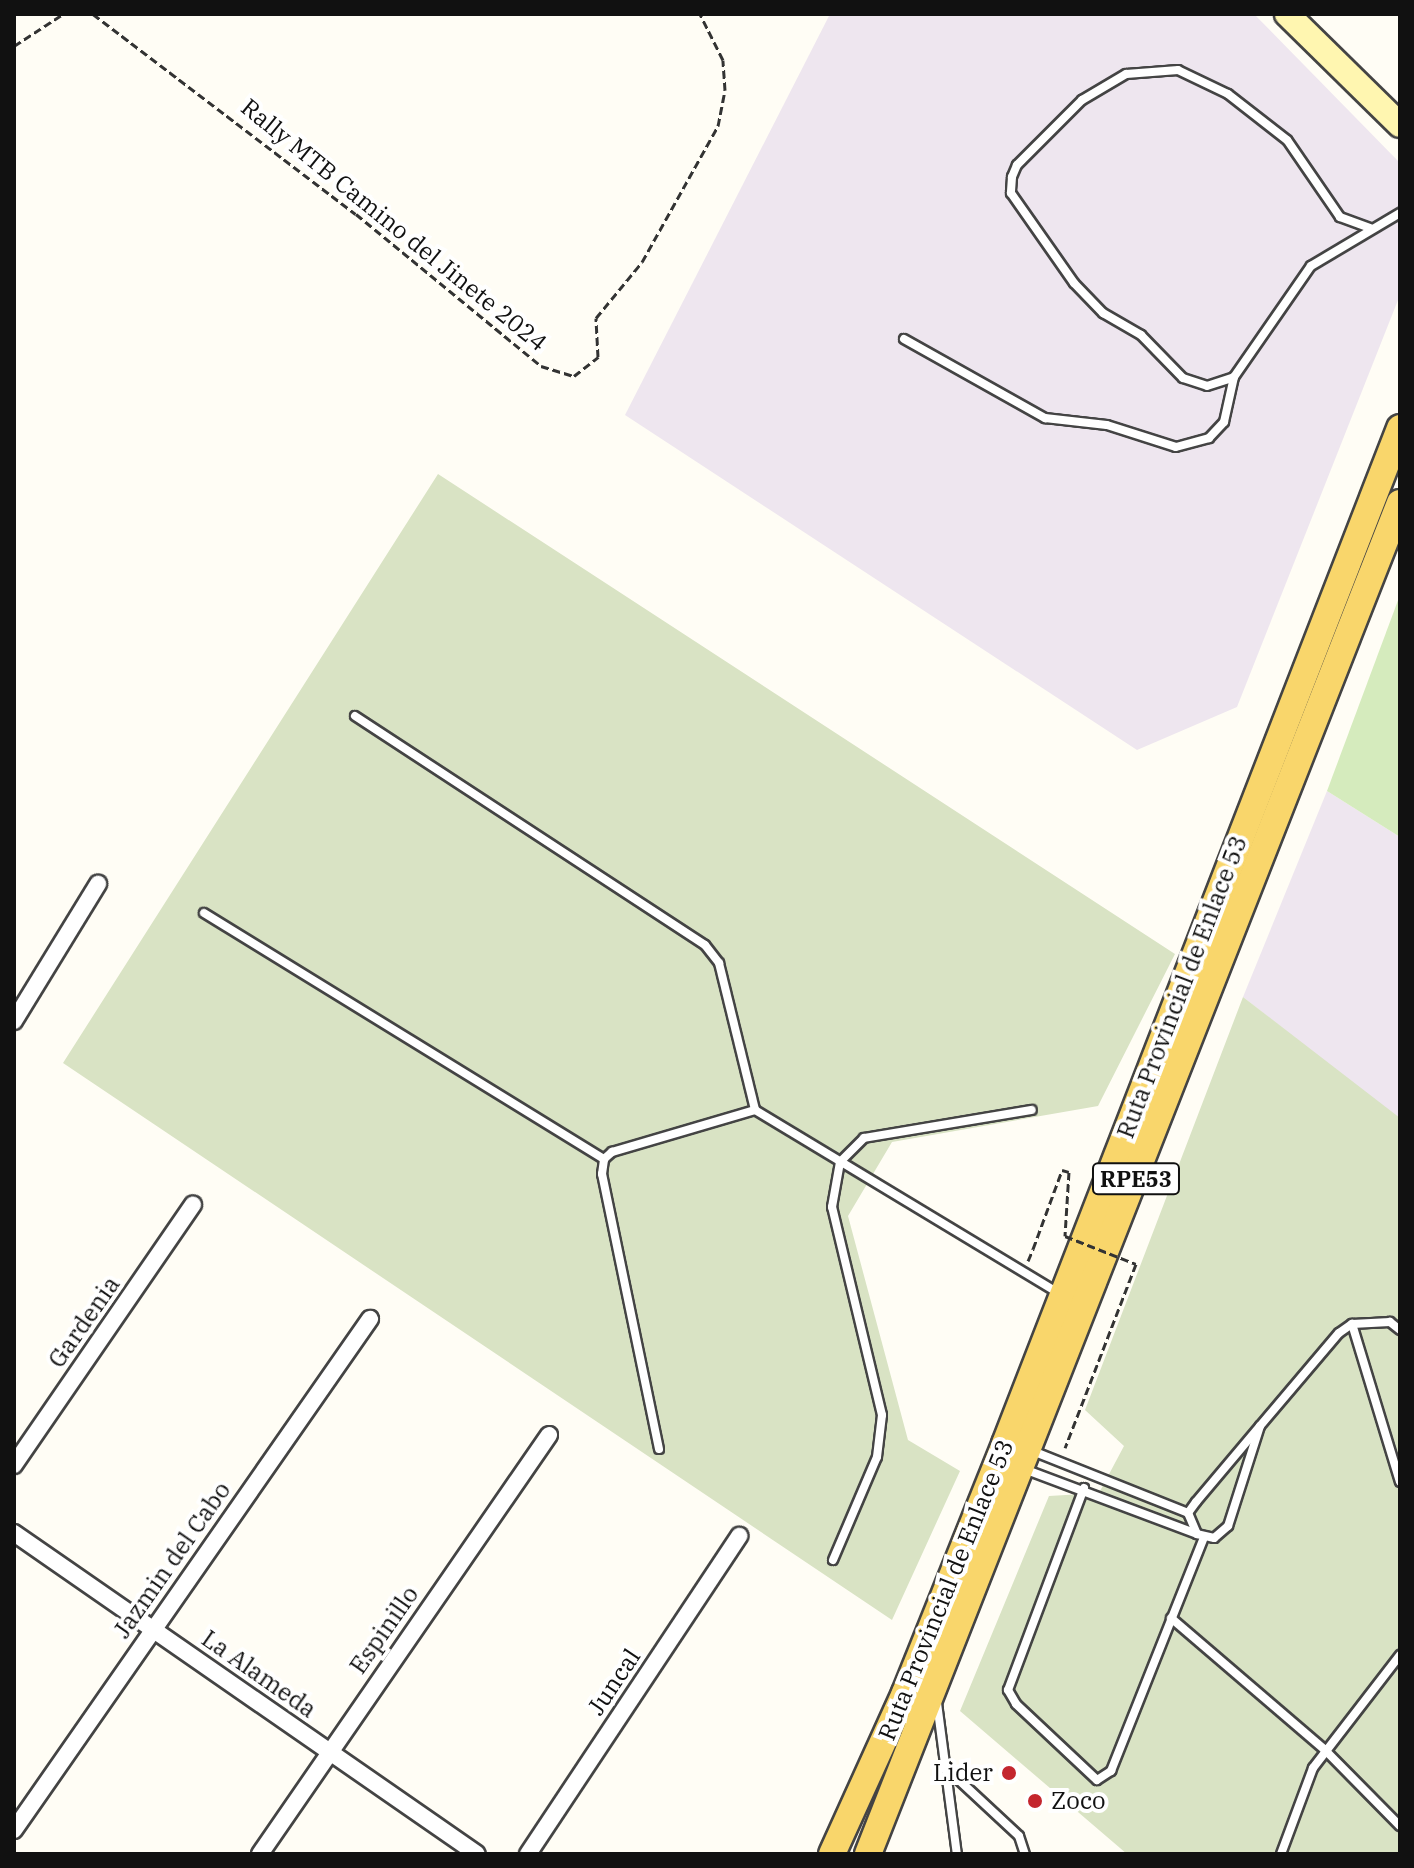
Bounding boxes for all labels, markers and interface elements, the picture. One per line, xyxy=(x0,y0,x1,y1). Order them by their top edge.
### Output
street label: Rally MTB Camino del Jinete 2024 xyxy=(235,93,553,357)
street label: Ruta Provincial de Enlace 53 xyxy=(1111,832,1253,1142)
road number: RPE53 xyxy=(1090,1161,1182,1197)
street label: Gardenia xyxy=(42,1271,126,1373)
street label: Ruta Provincial de Enlace 53 xyxy=(872,1435,1020,1745)
street label: Jazmin del Cabo xyxy=(107,1476,237,1644)
street label: Espinillo xyxy=(343,1581,425,1679)
street label: La Alameda xyxy=(196,1624,322,1724)
street label: Juncal xyxy=(581,1643,647,1721)
place label: Lider xyxy=(933,1759,993,1787)
marker: Lider xyxy=(1000,1764,1018,1782)
place label: Zoco xyxy=(1051,1787,1106,1815)
marker: Zoco xyxy=(1026,1792,1044,1810)

